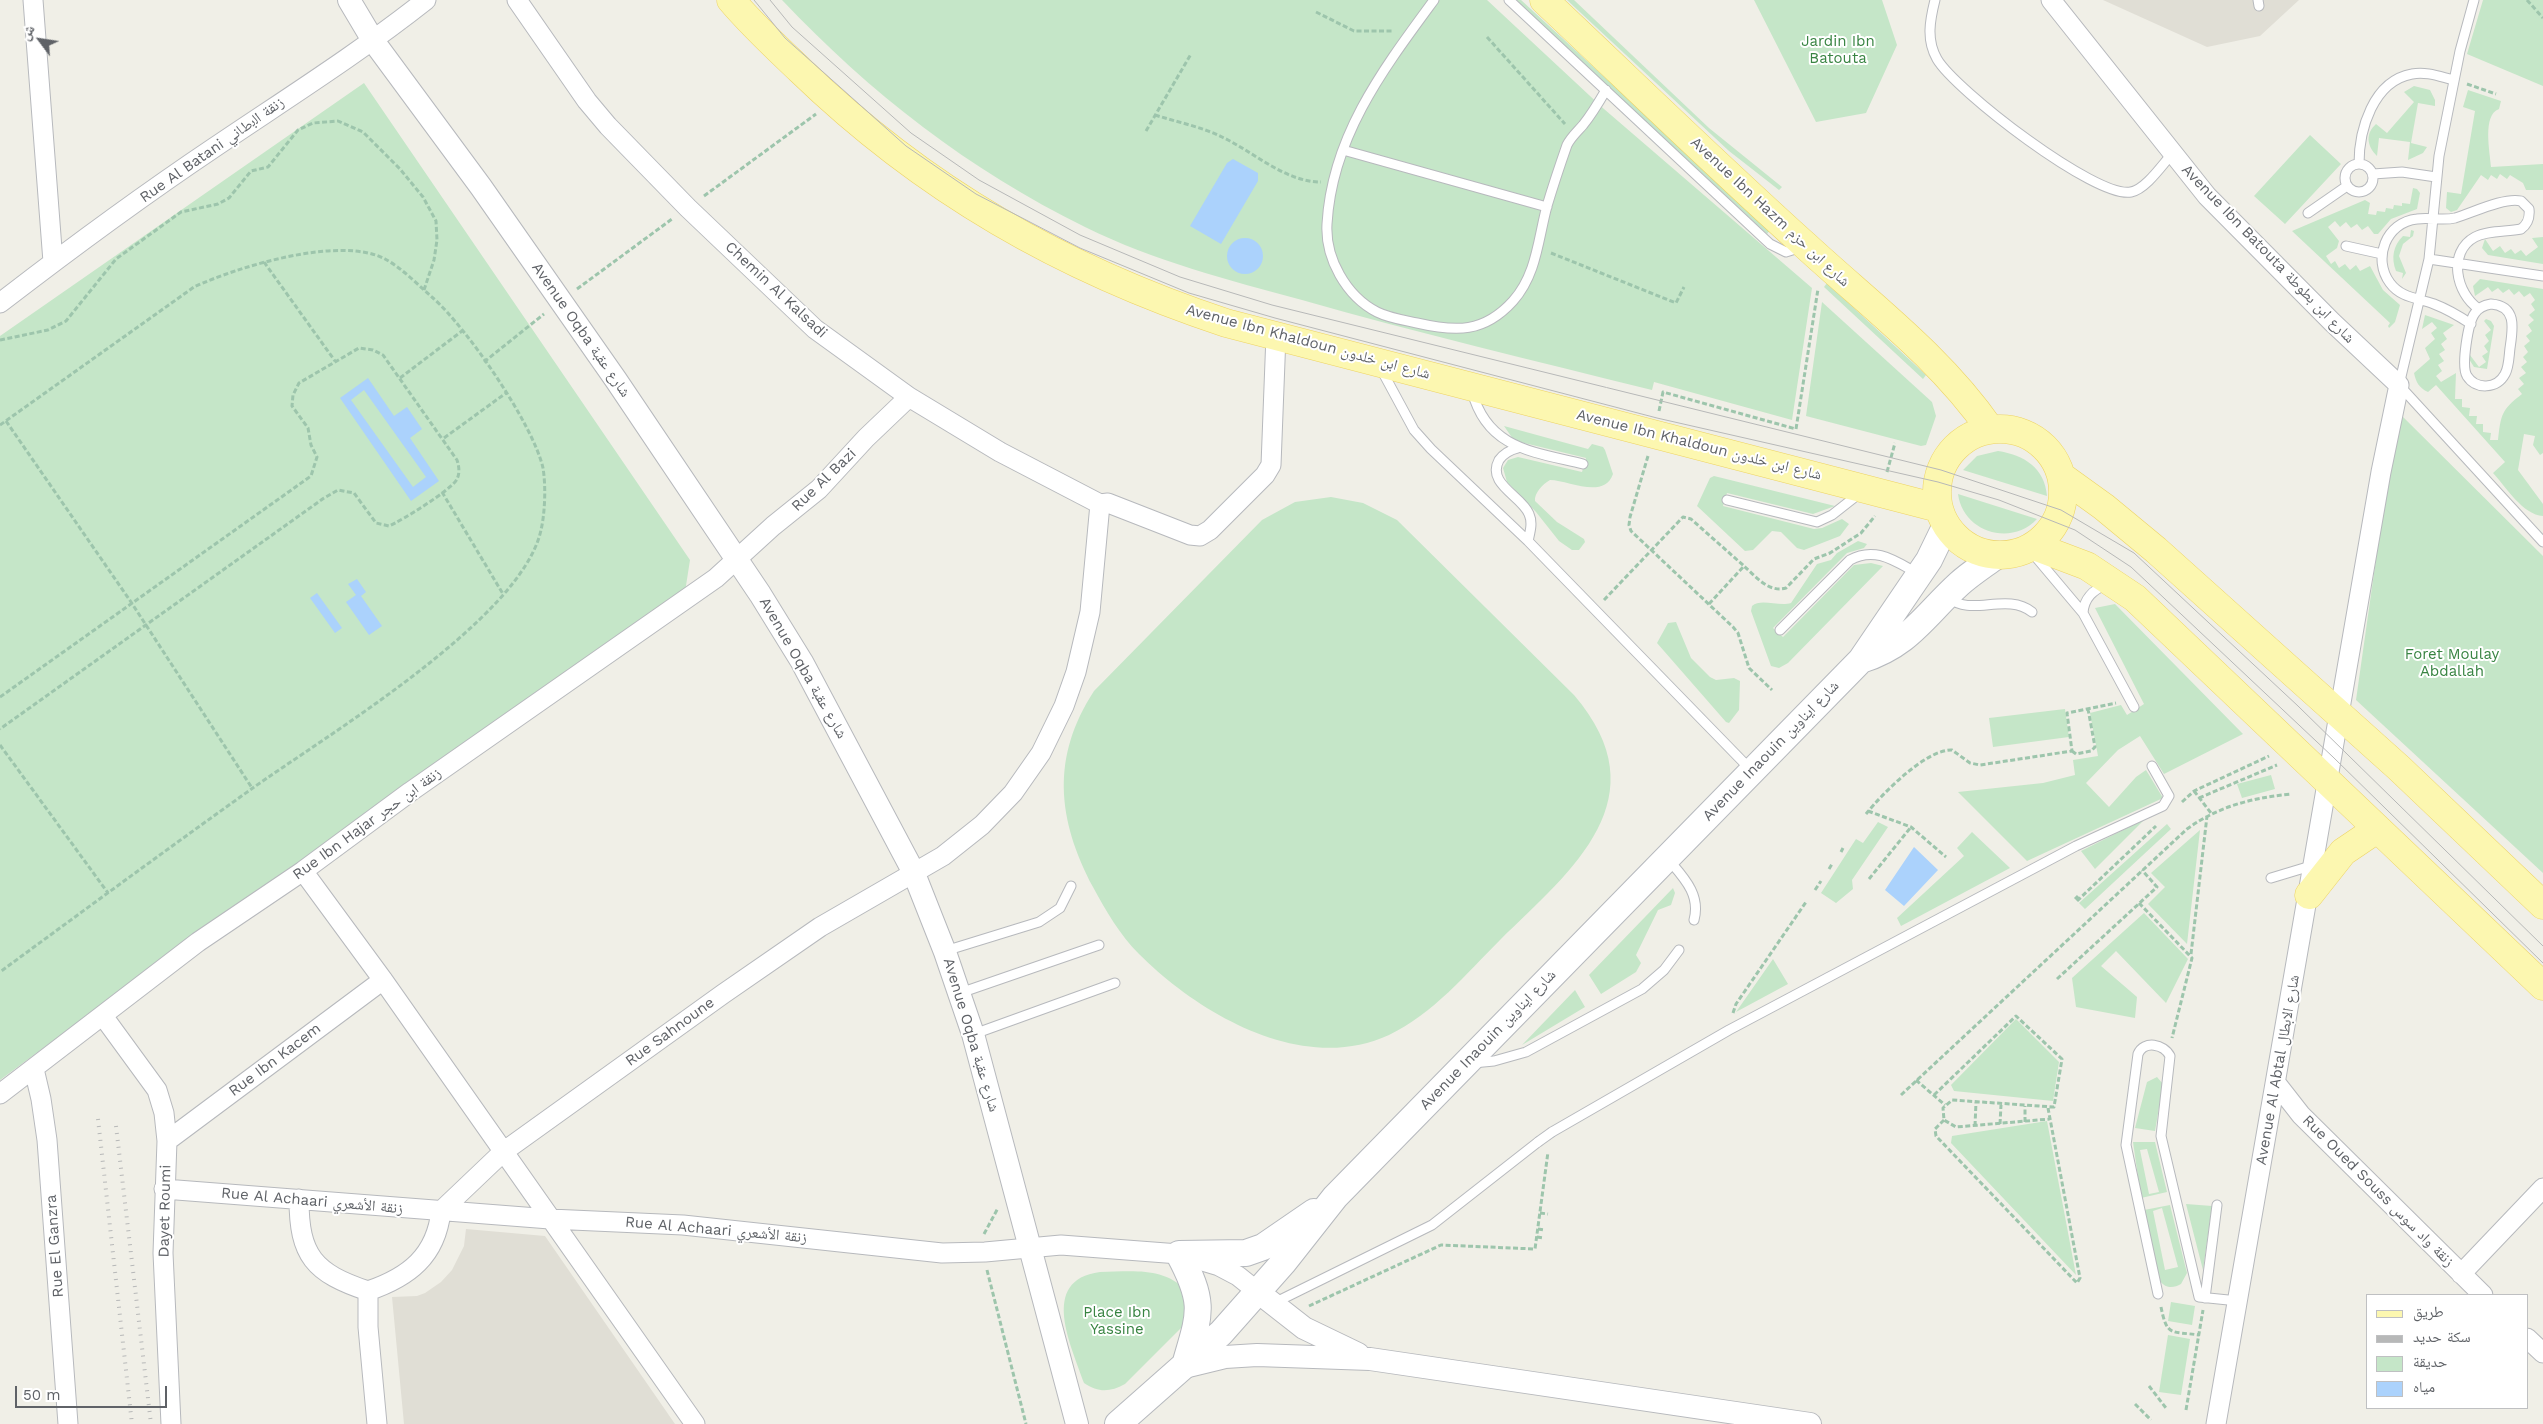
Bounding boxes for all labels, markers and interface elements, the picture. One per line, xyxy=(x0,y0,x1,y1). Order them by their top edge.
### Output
north arrow xyxy=(15,15,65,65)
text: ش xyxy=(16,22,38,43)
park label: Jardin Ibn Batouta xyxy=(1801,33,1875,68)
street label: Rue Al Batani زﻧﻘﺔ اﻟﺑطﺎﻧﻲ xyxy=(136,93,288,207)
street label: Avenue Ibn Hazm شارع ابن حزم xyxy=(1687,133,1853,291)
street label: Avenue Ibn Batouta شارع ابن بطوطة xyxy=(2178,161,2358,347)
street label: Chemin Al Kalsadi xyxy=(721,238,831,342)
street label: Avenue Oqba شارع عقبة xyxy=(528,259,634,401)
street label: Avenue Ibn Khaldoun شارع ابن خلدون xyxy=(1184,301,1432,383)
street label: Avenue Ibn Khaldoun شارع ابن خلدون xyxy=(1575,406,1823,484)
street label: Rue Al Bazi xyxy=(788,445,860,515)
street label: Avenue Oqba شارع عقبة xyxy=(755,594,851,742)
park label: Foret Moulay Abdallah xyxy=(2405,646,2499,681)
street label: Avenue Inaouin شارع ايناوين xyxy=(1699,677,1843,825)
street label: Rue Ibn Hajar زنقة ابن حجر xyxy=(289,764,445,884)
street label: Avenue Oqba شارع عقبة xyxy=(939,956,1003,1114)
street label: Avenue Inaouin شارع ايناوين xyxy=(1416,966,1560,1114)
street label: Avenue Al Abtal شارع الابطال xyxy=(2252,974,2304,1166)
street label: Rue Sahnoune xyxy=(622,994,718,1070)
street label: Rue Ibn Kacem xyxy=(225,1020,325,1100)
street label: Rue Oued Souss زنقة واد سوس xyxy=(2298,1111,2458,1271)
street label: Dayet Roumi xyxy=(155,1165,175,1257)
street label: Rue Al Achaari زنقة الأشعري xyxy=(220,1184,404,1218)
street label: Rue El Ganzra xyxy=(42,1194,68,1298)
street label: Rue Al Achaari زنقة الأشعري xyxy=(624,1213,808,1247)
legend xyxy=(2366,1294,2528,1409)
text: طريق xyxy=(2413,1303,2444,1321)
park label: Place Ibn Yassine xyxy=(1083,1304,1151,1339)
text: سكة حديد xyxy=(2413,1328,2471,1346)
text: حديقة xyxy=(2413,1353,2447,1371)
scale bar xyxy=(18,1376,170,1408)
text: مياه xyxy=(2413,1378,2435,1396)
text: 50 m xyxy=(23,1386,60,1404)

